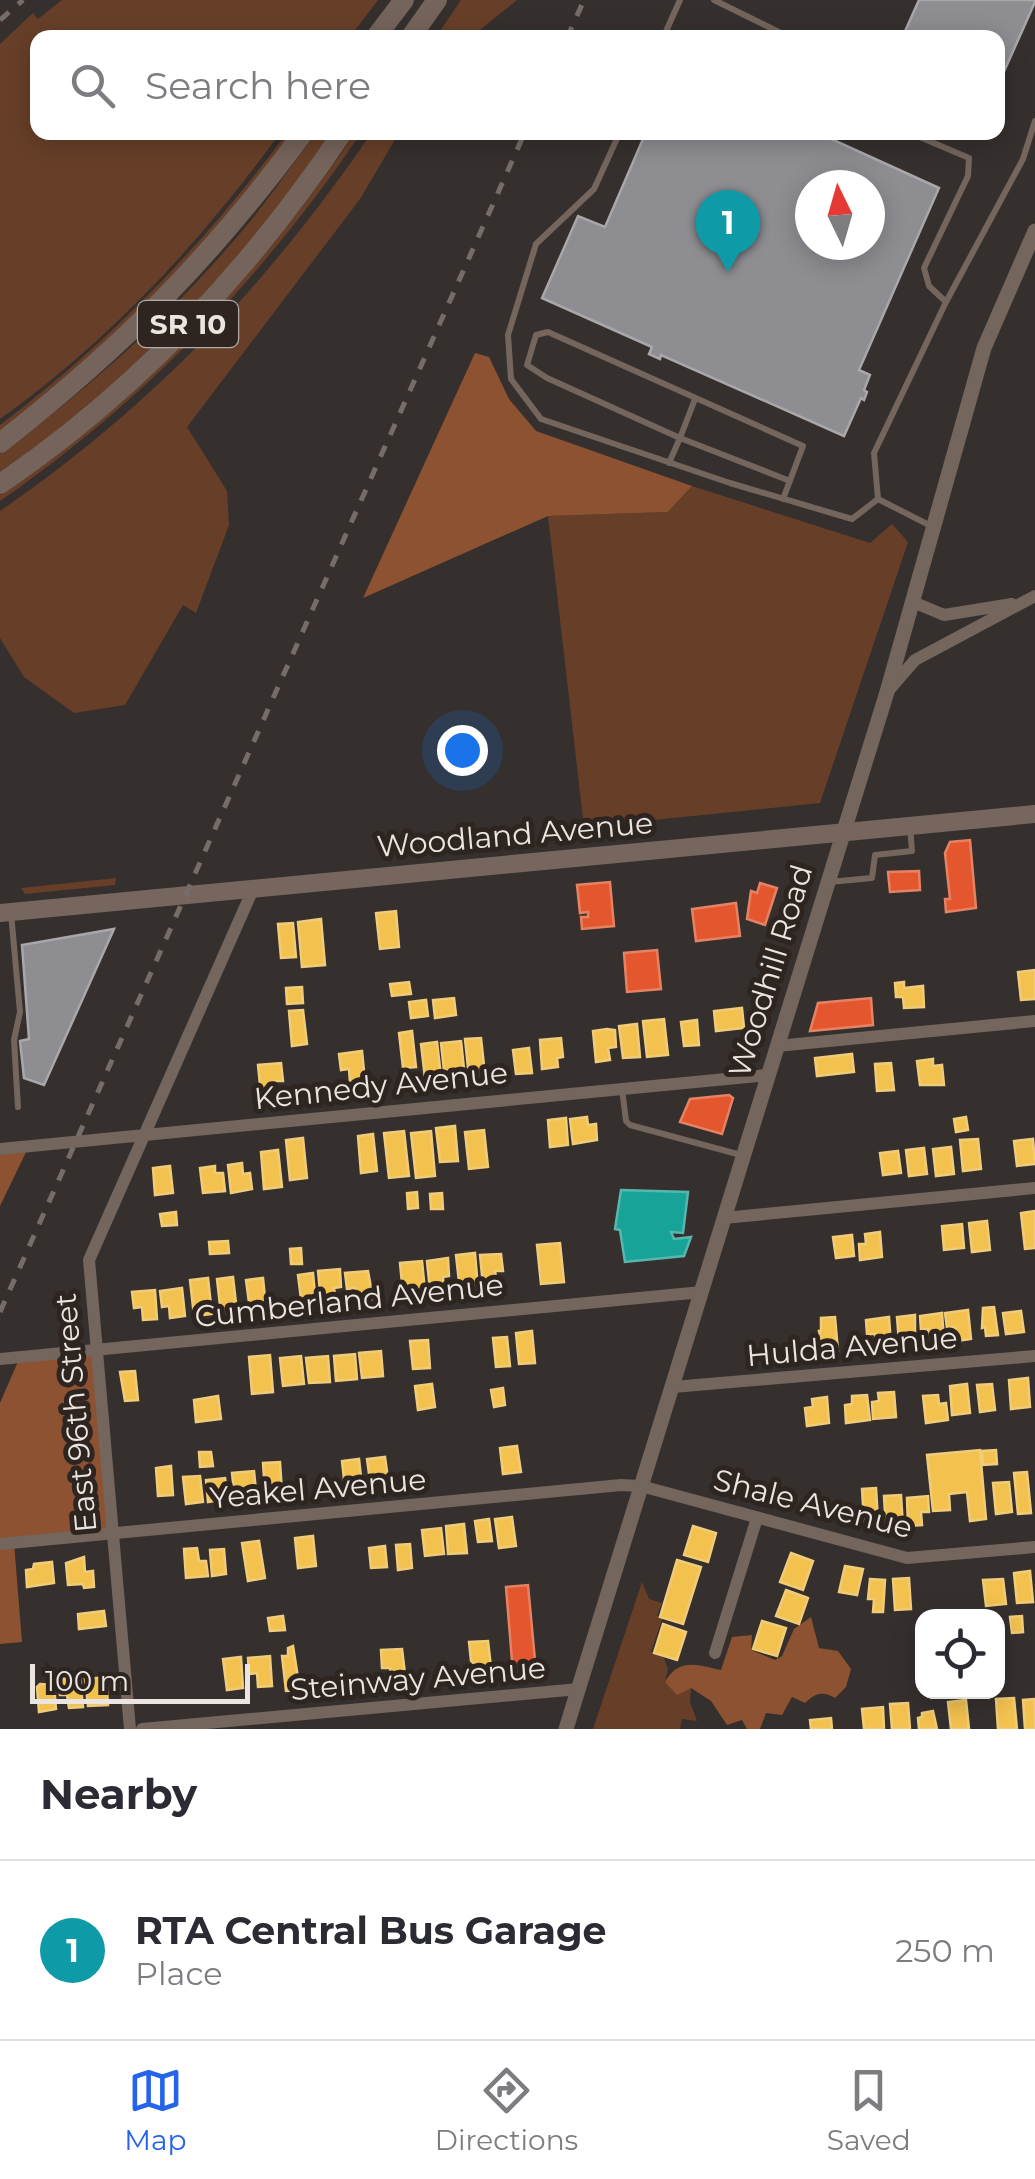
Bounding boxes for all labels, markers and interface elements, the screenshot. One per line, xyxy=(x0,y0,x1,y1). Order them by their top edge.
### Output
search box xyxy=(30,30,1005,140)
icon: search xyxy=(65,58,120,113)
text: Search here xyxy=(145,62,371,109)
north arrow xyxy=(795,170,885,260)
pin: 1 xyxy=(696,190,760,272)
road number: SR 10 xyxy=(138,301,238,347)
your location xyxy=(437,725,488,776)
street label: Woodland Avenue xyxy=(375,804,655,865)
street label: Woodhill Road xyxy=(721,860,820,1082)
street label: Kennedy Avenue xyxy=(252,1054,510,1117)
street label: Cumberland Avenue xyxy=(193,1266,505,1335)
street label: East 96th Street xyxy=(47,1292,104,1534)
street label: Hulda Avenue xyxy=(745,1319,959,1374)
street label: Yeakel Avenue xyxy=(208,1461,428,1516)
street label: Shale Avenue xyxy=(710,1461,916,1546)
map controls xyxy=(915,1609,1005,1699)
button: locate xyxy=(915,1609,1005,1699)
street label: Steinway Avenue xyxy=(289,1649,547,1708)
scale bar xyxy=(30,1659,250,1704)
text: 100 m xyxy=(45,1664,129,1698)
text: Nearby xyxy=(40,1768,197,1820)
text: RTA Central Bus Garage xyxy=(135,1907,607,1954)
text: 1 xyxy=(66,1931,79,1970)
text: 250 m xyxy=(895,1931,995,1970)
text: Place xyxy=(135,1954,223,1993)
tab: Map xyxy=(124,2063,186,2157)
tab: Directions xyxy=(435,2063,578,2157)
tab: Saved xyxy=(827,2063,911,2157)

